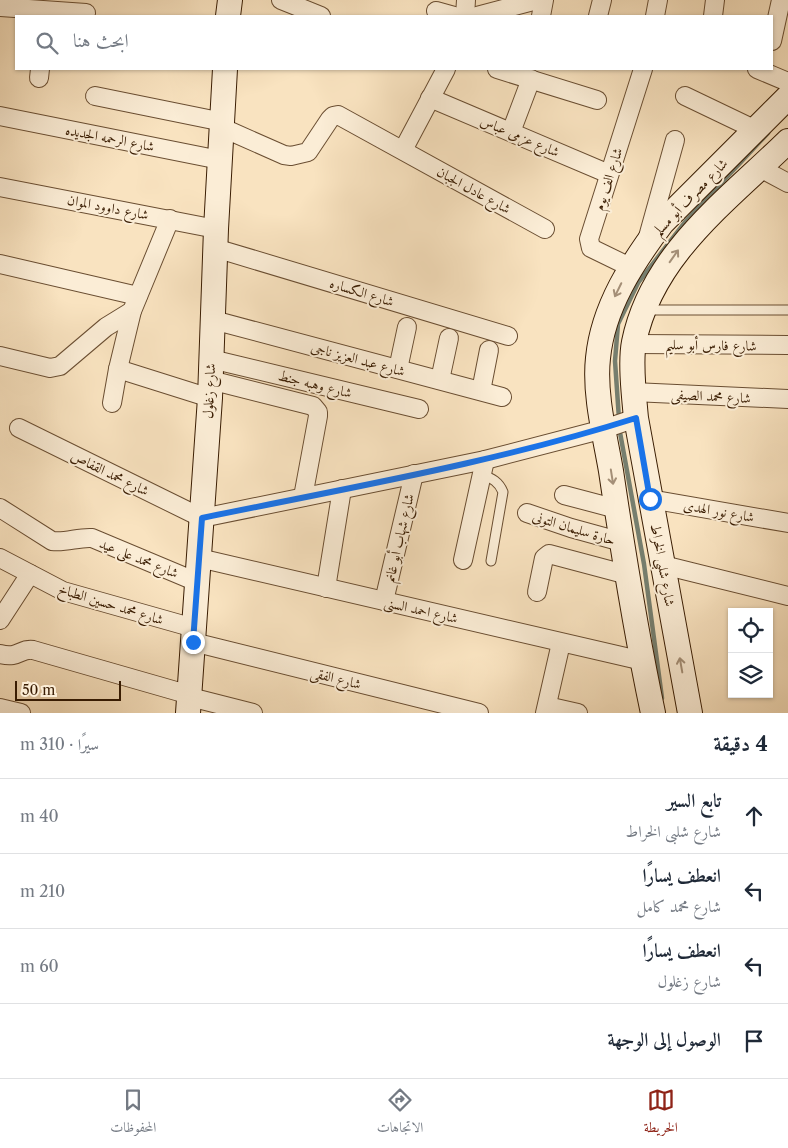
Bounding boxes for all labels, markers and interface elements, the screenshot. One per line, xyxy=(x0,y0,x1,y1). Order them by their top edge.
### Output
search box xyxy=(15,15,773,70)
icon: search xyxy=(33,29,61,57)
text: ابحث هنا xyxy=(73,29,129,52)
street label: شارع عزمى عباس xyxy=(476,111,562,164)
street label: شارع الرحمه الجديده xyxy=(63,121,156,158)
street label: شارع الف يوم xyxy=(589,145,630,214)
street label: شارع مصرف أبو مسلم xyxy=(648,154,736,244)
street label: شارع عادل الجبان xyxy=(432,162,514,220)
street label: شارع داوود الموان xyxy=(65,190,150,227)
one-way arrow xyxy=(669,249,679,263)
street label: شارع الكساره xyxy=(327,274,396,313)
one-way arrow xyxy=(613,283,623,298)
street label: شارع فارس أبو سليم xyxy=(665,334,757,360)
street label: شارع عبد العزيز ناجى xyxy=(308,338,407,383)
street label: شارع زغلول xyxy=(199,363,222,419)
street label: شارع وهبه جنط xyxy=(275,366,354,405)
street label: شارع محمد الصيفى xyxy=(670,385,752,410)
street label: شارع محمد القفاص xyxy=(67,446,152,502)
one-way arrow xyxy=(607,469,617,485)
route start xyxy=(639,488,662,511)
street label: شارع شهاب أبو غانم xyxy=(379,492,422,585)
street label: شارع نور الهدى xyxy=(682,496,756,529)
street label: حارة سليمان التونى xyxy=(530,507,618,549)
street label: شارع شلبى الخراط xyxy=(644,522,679,608)
street label: شارع محمد على عيد xyxy=(96,534,181,585)
street label: شارع محمد حسين الطباخ xyxy=(55,579,166,632)
street label: شارع احمد السنى xyxy=(382,593,460,630)
map controls xyxy=(728,608,773,698)
button: locate xyxy=(728,608,773,653)
route end xyxy=(182,631,205,654)
button: layers xyxy=(728,653,773,698)
one-way arrow xyxy=(676,657,685,673)
street label: شارع الفقى xyxy=(308,663,363,696)
scale bar xyxy=(15,678,121,701)
text: 50 m xyxy=(22,681,55,699)
text: 4 دقيقة xyxy=(714,731,768,756)
text: سيرًا · 310 m xyxy=(20,734,99,754)
text: تابع السير xyxy=(667,789,721,812)
icon: ahead xyxy=(740,802,768,830)
text: 40 m xyxy=(20,806,59,826)
text: شارع شلبى الخراط xyxy=(626,821,721,841)
text: انعطف يسارًا xyxy=(642,864,721,887)
icon: left xyxy=(740,877,768,905)
text: 210 m xyxy=(20,881,65,901)
text: شارع محمد كامل xyxy=(637,896,721,916)
text: انعطف يسارًا xyxy=(642,939,721,962)
icon: left xyxy=(740,952,768,980)
text: 60 m xyxy=(20,956,59,976)
text: شارع زغلول xyxy=(658,971,721,991)
icon: arrive xyxy=(740,1027,768,1055)
text: الوصول إلى الوجهة xyxy=(607,1028,721,1051)
tab: المحفوظات xyxy=(110,1086,156,1141)
tab: الاتجاهات xyxy=(377,1086,423,1141)
tab: الخريطة xyxy=(644,1086,678,1141)

